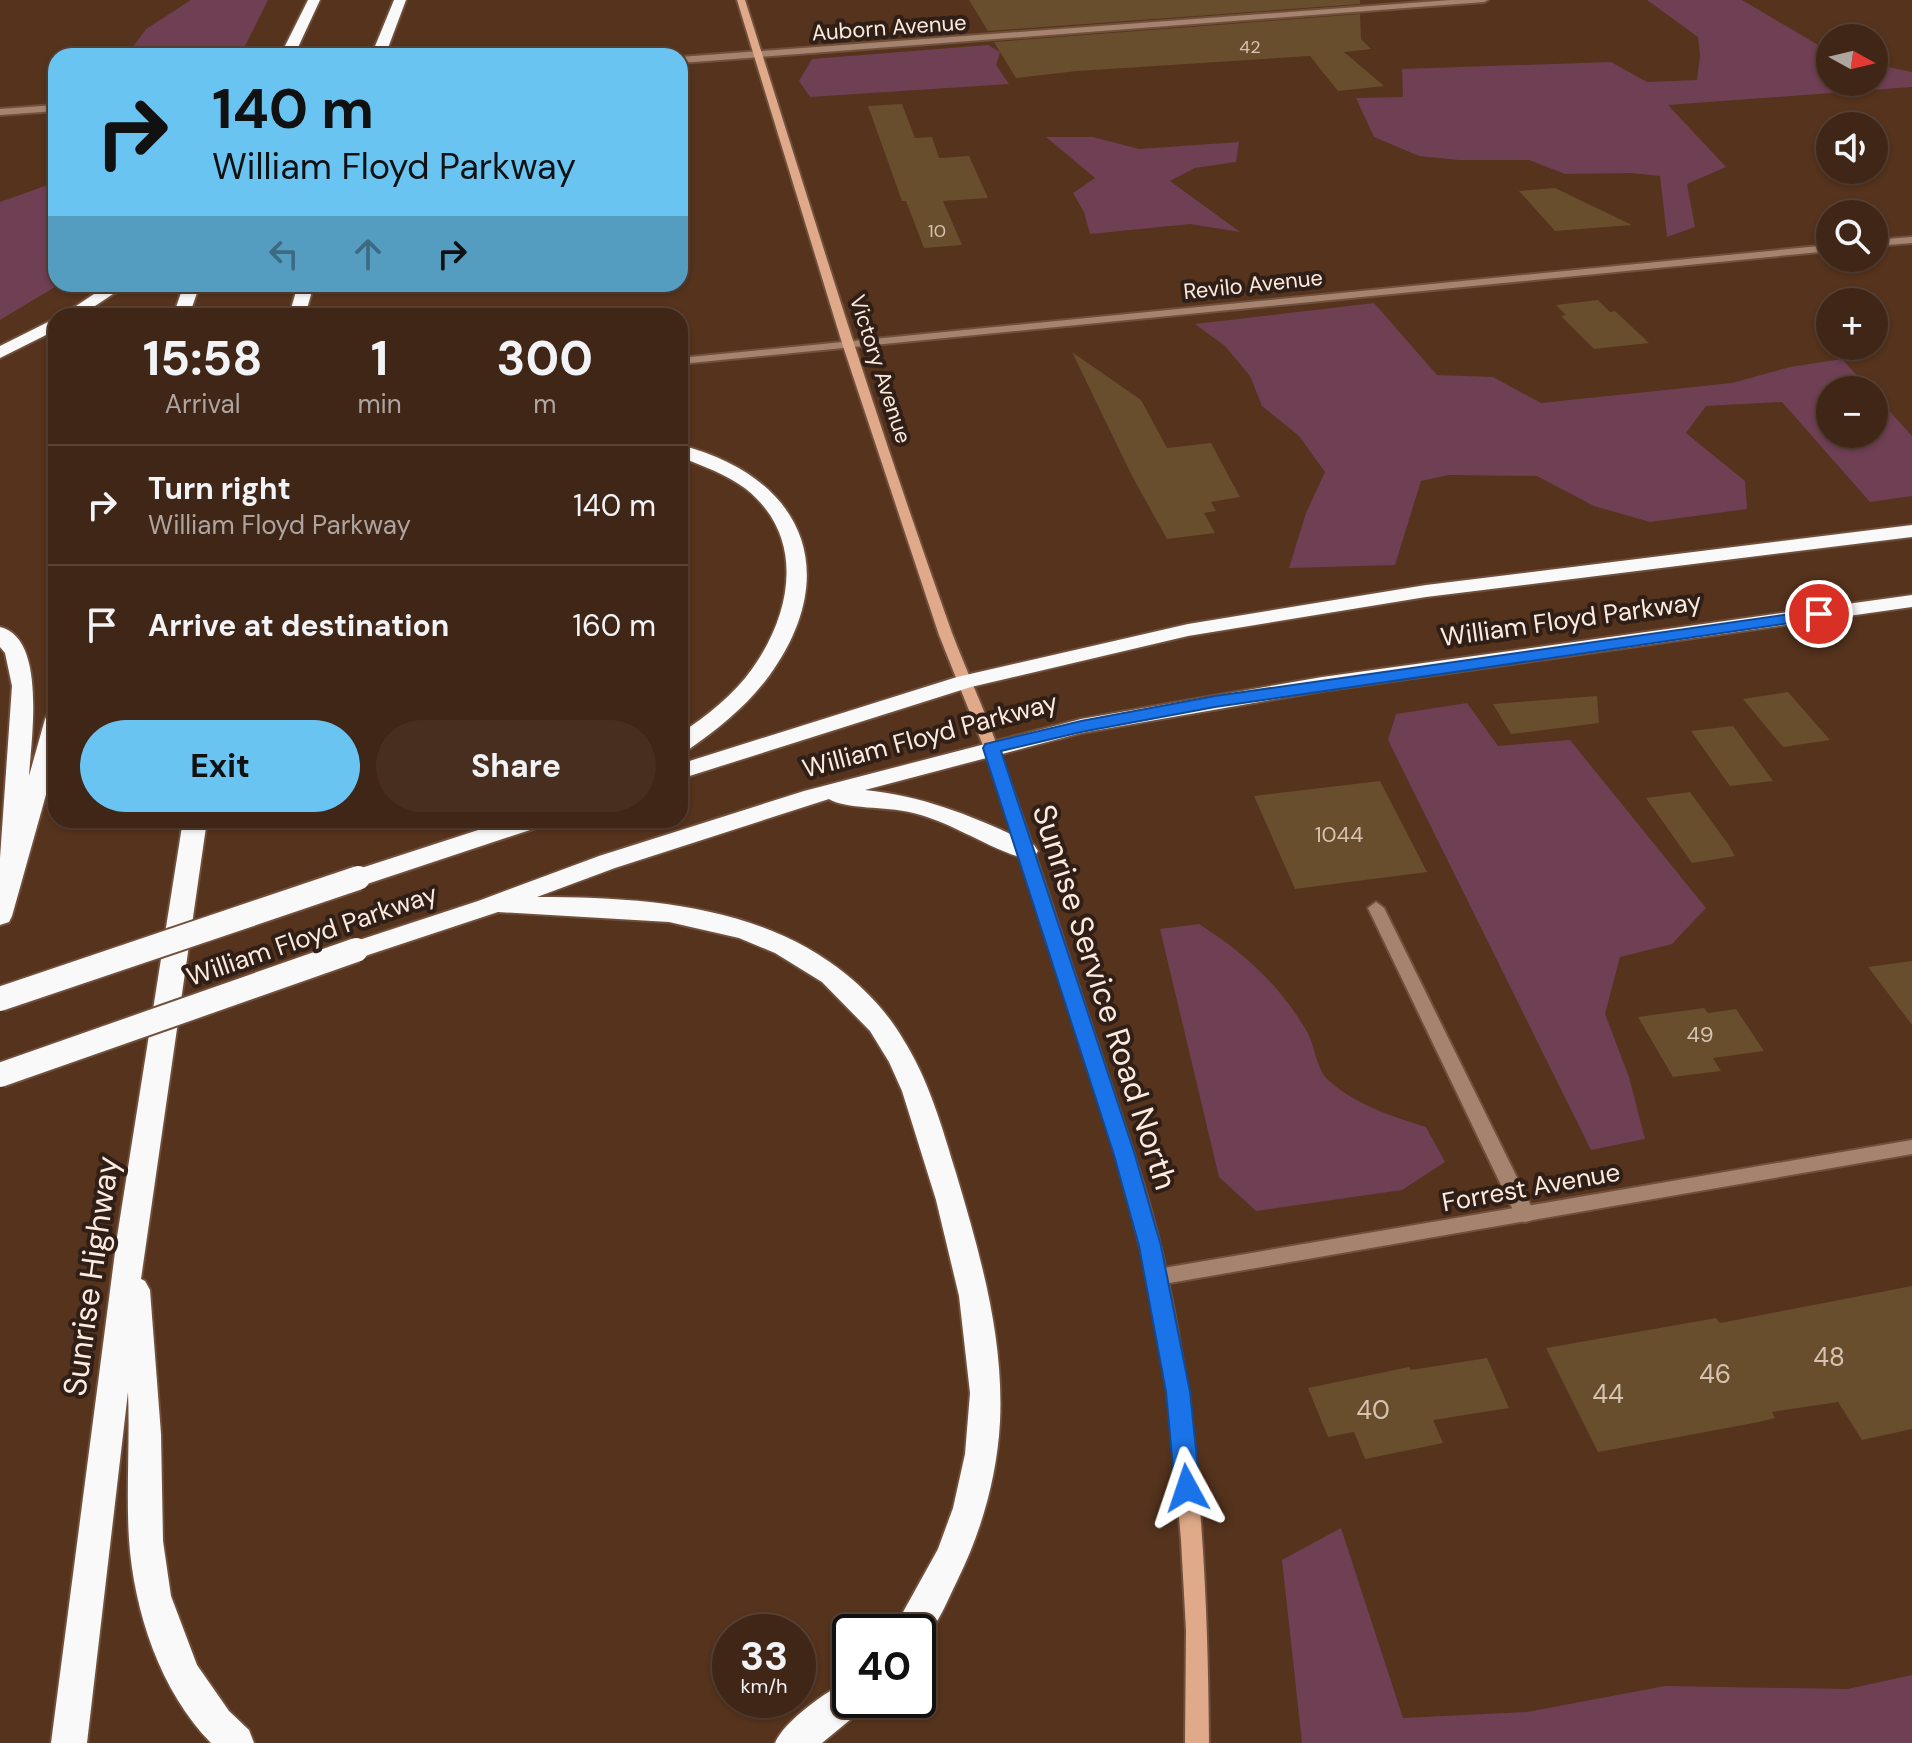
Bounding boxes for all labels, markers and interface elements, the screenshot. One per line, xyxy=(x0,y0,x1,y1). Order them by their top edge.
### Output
street label: Auborn Avenue xyxy=(811,8,967,47)
north arrow xyxy=(1816,24,1888,96)
map controls xyxy=(1816,24,1888,448)
house number: 42 xyxy=(1239,35,1261,59)
text: 140 m xyxy=(212,72,374,145)
icon: right xyxy=(80,80,184,184)
button: sound xyxy=(1816,112,1888,184)
text: William Floyd Parkway xyxy=(212,143,576,190)
button: search xyxy=(1816,200,1888,272)
house number: 10 xyxy=(928,219,946,243)
icon: left xyxy=(262,232,306,276)
icon: ahead xyxy=(346,232,390,276)
icon: right xyxy=(430,232,474,276)
street label: Revilo Avenue xyxy=(1182,263,1324,306)
button: + xyxy=(1816,288,1888,360)
street label: Victory Avenue xyxy=(843,291,918,447)
text: 15:58 xyxy=(143,327,263,390)
text: 1 xyxy=(371,327,388,390)
text: 300 xyxy=(497,327,593,390)
button: − xyxy=(1816,376,1888,448)
text: Arrival xyxy=(165,387,241,421)
text: min xyxy=(357,387,402,421)
text: m xyxy=(533,387,556,421)
text: Turn right xyxy=(148,469,291,508)
icon: right xyxy=(80,483,124,527)
text: 140 m xyxy=(573,486,656,525)
text: William Floyd Parkway xyxy=(148,508,411,542)
pin xyxy=(1785,580,1853,648)
street label: William Floyd Parkway xyxy=(1438,584,1704,654)
icon: arrive xyxy=(1797,592,1841,636)
icon: arrive xyxy=(80,603,124,647)
text: Arrive at destination xyxy=(148,606,449,645)
text: 160 m xyxy=(573,606,656,645)
street label: William Floyd Parkway xyxy=(799,685,1061,785)
button: Exit xyxy=(80,720,360,812)
button: Share xyxy=(376,720,656,812)
street label: Sunrise Service Road North xyxy=(1023,799,1187,1195)
house number: 1044 xyxy=(1315,820,1363,849)
street label: William Floyd Parkway xyxy=(182,876,442,994)
house number: 49 xyxy=(1686,1020,1714,1049)
street label: Sunrise Highway xyxy=(53,1153,129,1399)
street label: Forrest Avenue xyxy=(1439,1155,1623,1219)
house number: 48 xyxy=(1813,1340,1845,1374)
house number: 46 xyxy=(1699,1357,1731,1391)
house number: 44 xyxy=(1592,1377,1624,1411)
house number: 40 xyxy=(1356,1393,1390,1427)
position arrow xyxy=(1145,1446,1229,1530)
speed limit sign: 40 xyxy=(832,1614,936,1718)
text: 33 xyxy=(740,1630,788,1682)
text: km/h xyxy=(740,1673,788,1699)

